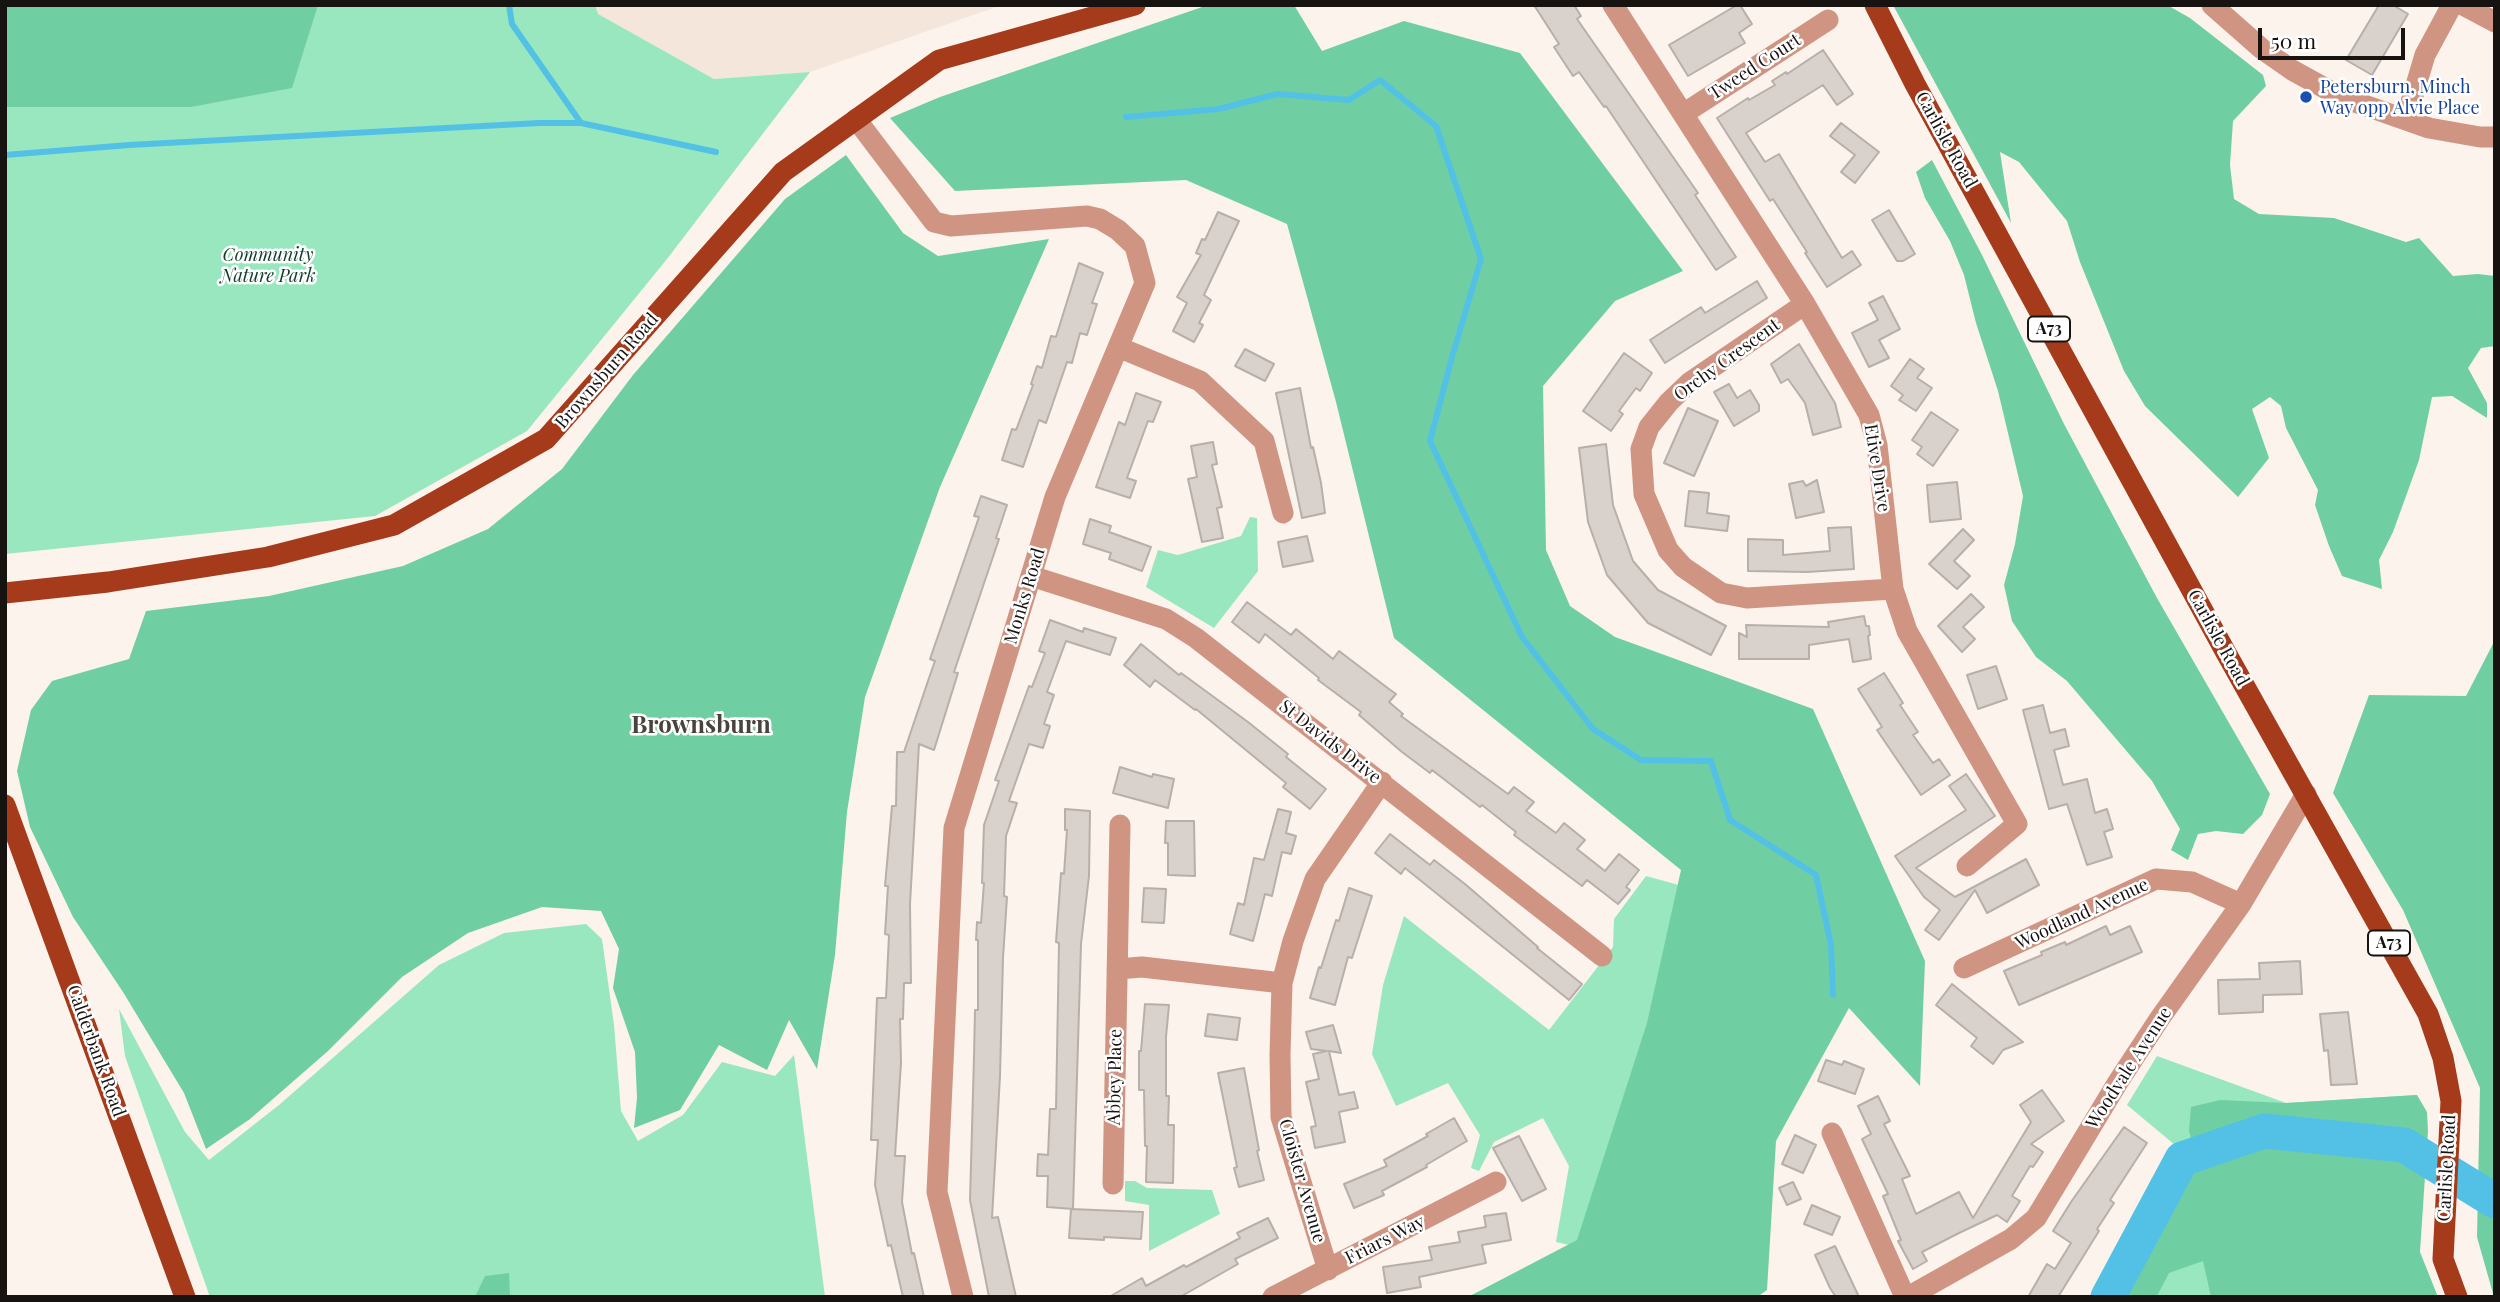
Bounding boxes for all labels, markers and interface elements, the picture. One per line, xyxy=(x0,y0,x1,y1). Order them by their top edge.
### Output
scale bar xyxy=(2262,14,2409,58)
text: 50 m xyxy=(2271,26,2316,54)
street label: Tweed Court xyxy=(1705,29,1805,105)
place label: Petersburn, Minch Way opp Alvie Place xyxy=(2320,76,2480,119)
street label: Carlisle Road xyxy=(1911,88,1981,192)
marker: Petersburn, Minch Way opp Alvie Place xyxy=(2298,89,2314,105)
park label: Community Nature Park xyxy=(221,244,315,286)
street label: Brownsburn Road xyxy=(551,309,663,433)
street label: Orchy Crescent xyxy=(1670,314,1784,406)
road number: A73 xyxy=(2028,316,2070,342)
street label: Etive Drive xyxy=(1859,422,1895,514)
street label: Monks Road xyxy=(1000,545,1050,647)
street label: Carlisle Road xyxy=(2183,586,2253,690)
street label: St Davids Drive xyxy=(1275,695,1385,789)
district label: Brownsburn xyxy=(631,712,771,740)
street label: Woodland Avenue xyxy=(2012,874,2152,954)
road number: A73 xyxy=(2368,931,2410,956)
street label: Calderbank Road xyxy=(62,982,130,1120)
street label: Woodvale Avenue xyxy=(2082,1003,2176,1133)
street label: Abbey Place xyxy=(1103,1029,1127,1125)
street label: Carlisle Road xyxy=(2433,1114,2461,1222)
street label: Cloister Avenue xyxy=(1274,1117,1330,1245)
street label: Friars Way xyxy=(1342,1211,1428,1269)

